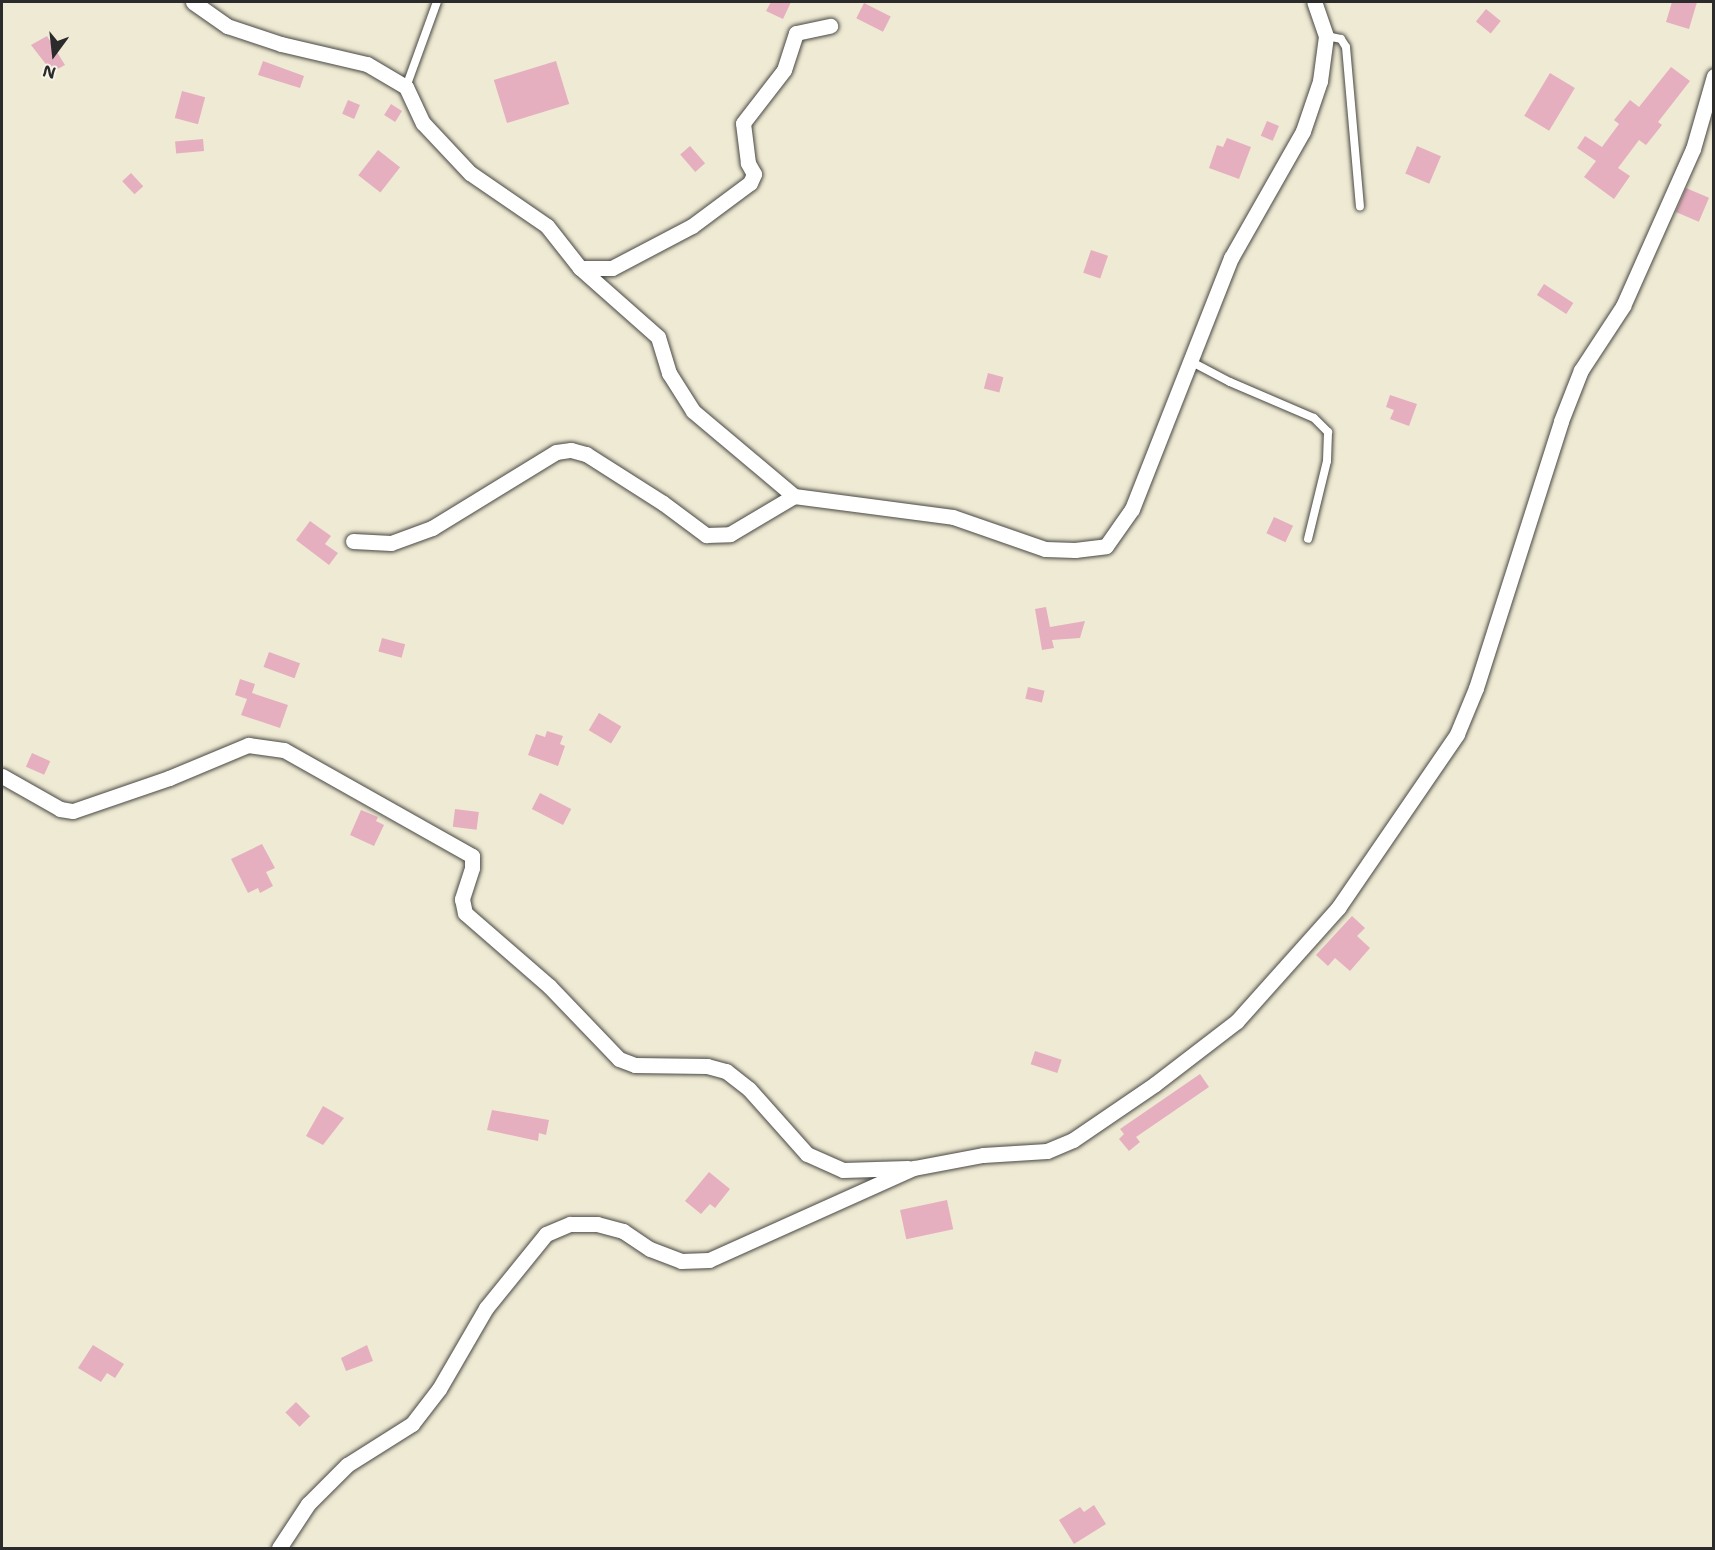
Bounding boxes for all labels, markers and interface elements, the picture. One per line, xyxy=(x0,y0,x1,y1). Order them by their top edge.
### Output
north arrow xyxy=(24,24,84,84)
text: N xyxy=(40,60,58,84)

